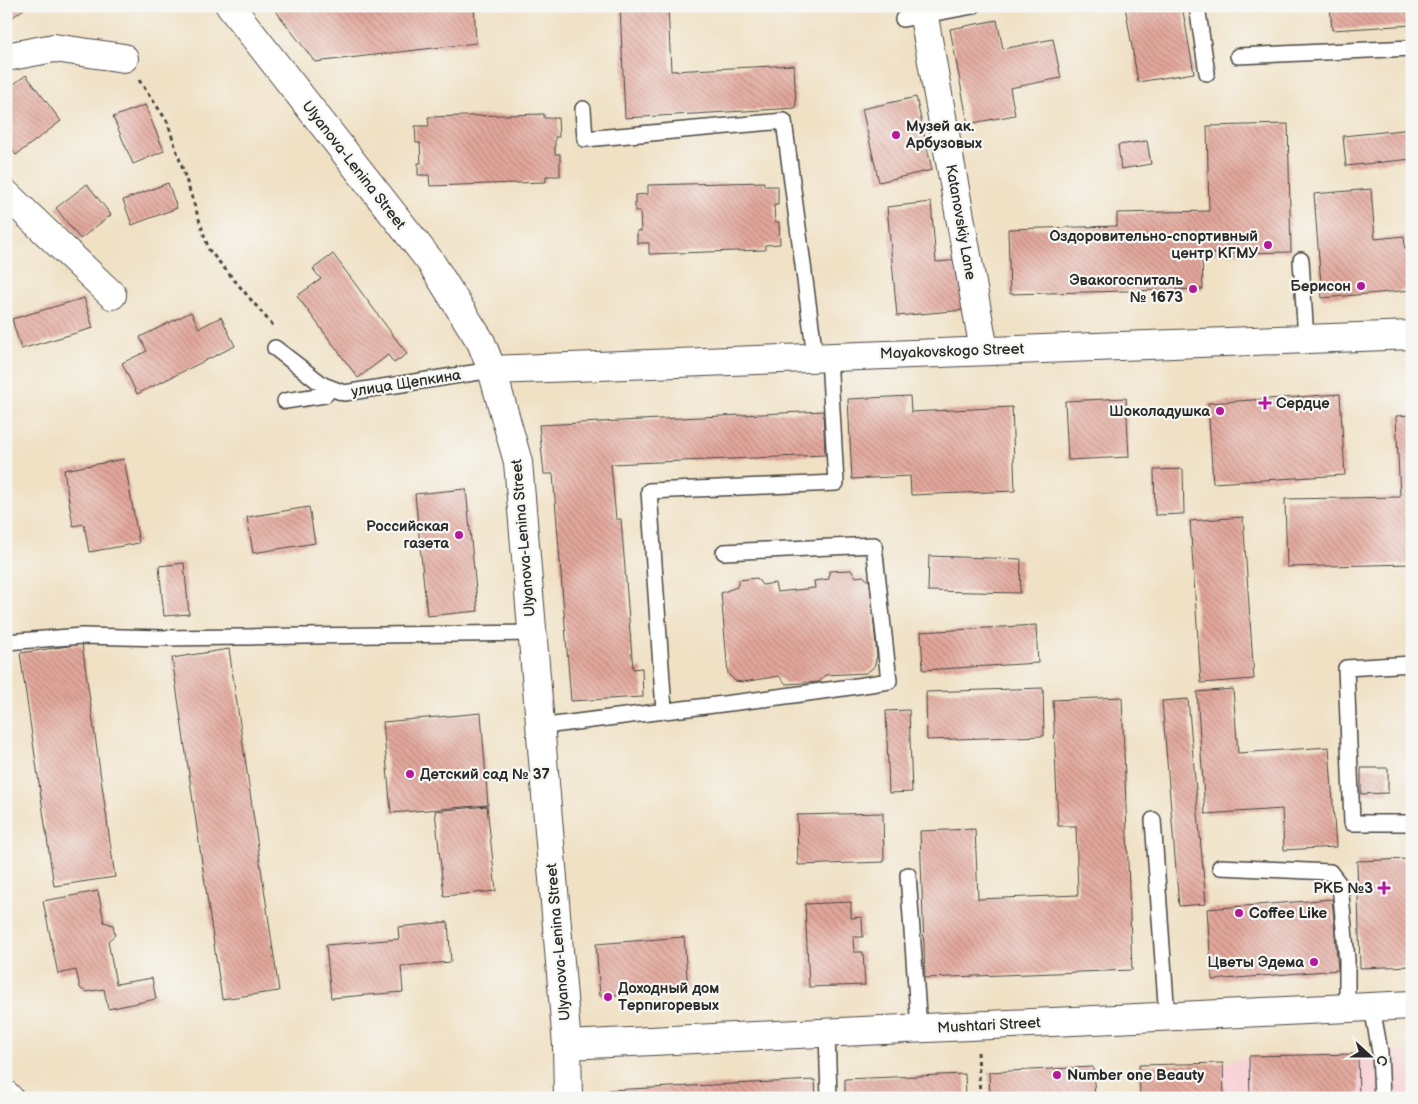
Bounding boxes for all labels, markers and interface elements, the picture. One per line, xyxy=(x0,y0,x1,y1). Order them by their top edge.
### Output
street label: Ulyanova-Lenina Street xyxy=(297,97,410,234)
place label: Музей ак. Арбузовых xyxy=(905,117,982,153)
marker: Музей ак. Арбузовых xyxy=(890,129,902,141)
street label: Katanovskiy Lane xyxy=(941,163,980,281)
place label: Оздоровительно-спортивный центр КГМУ xyxy=(1049,227,1259,263)
marker: Оздоровительно-спортивный центр КГМУ xyxy=(1262,239,1274,251)
place label: Эвакогоспиталь № 1673 xyxy=(1070,271,1183,307)
place label: Берисон xyxy=(1290,277,1351,296)
marker: Берисон xyxy=(1355,280,1367,292)
marker: Эвакогоспиталь № 1673 xyxy=(1187,283,1199,295)
street label: Mayakovskogo Street xyxy=(880,339,1025,364)
street label: улица Щепкина xyxy=(350,365,462,402)
place label: Сердце xyxy=(1276,394,1330,413)
marker: Сердце xyxy=(1258,396,1272,410)
place label: Шоколадушка xyxy=(1109,402,1210,421)
marker: Шоколадушка xyxy=(1214,405,1226,417)
street label: Ulyanova-Lenina Street xyxy=(507,458,540,617)
place label: Российская газета xyxy=(366,517,449,553)
marker: Российская газета xyxy=(453,529,465,541)
place label: Детский сад № 37 xyxy=(420,765,550,784)
marker: Детский сад № 37 xyxy=(404,768,416,780)
street label: Ulyanova-Lenina Street xyxy=(542,862,575,1021)
place label: РКБ №3 xyxy=(1313,879,1373,898)
marker: РКБ №3 xyxy=(1377,881,1391,895)
place label: Coffee Like xyxy=(1249,904,1327,923)
marker: Coffee Like xyxy=(1233,907,1245,919)
place label: Цветы Эдема xyxy=(1207,953,1304,972)
marker: Цветы Эдема xyxy=(1308,956,1320,968)
place label: Доходный дом Терпигоревых xyxy=(618,979,719,1015)
marker: Доходный дом Терпигоревых xyxy=(602,991,614,1003)
street label: Mushtari Street xyxy=(937,1013,1042,1038)
north arrow xyxy=(1346,1032,1396,1082)
text: С xyxy=(1372,1053,1391,1068)
place label: Number one Beauty xyxy=(1067,1066,1204,1085)
marker: Number one Beauty xyxy=(1051,1069,1063,1081)

